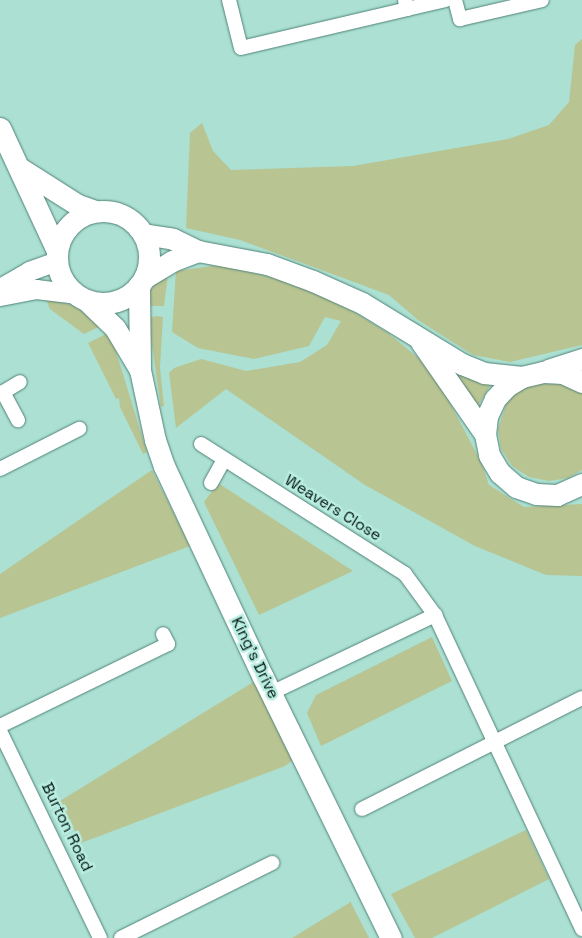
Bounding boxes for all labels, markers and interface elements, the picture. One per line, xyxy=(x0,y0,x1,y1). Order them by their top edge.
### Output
street label: Weavers Close xyxy=(281,471,385,545)
street label: King's Drive xyxy=(227,614,283,702)
street label: Burton Road xyxy=(37,779,97,875)

